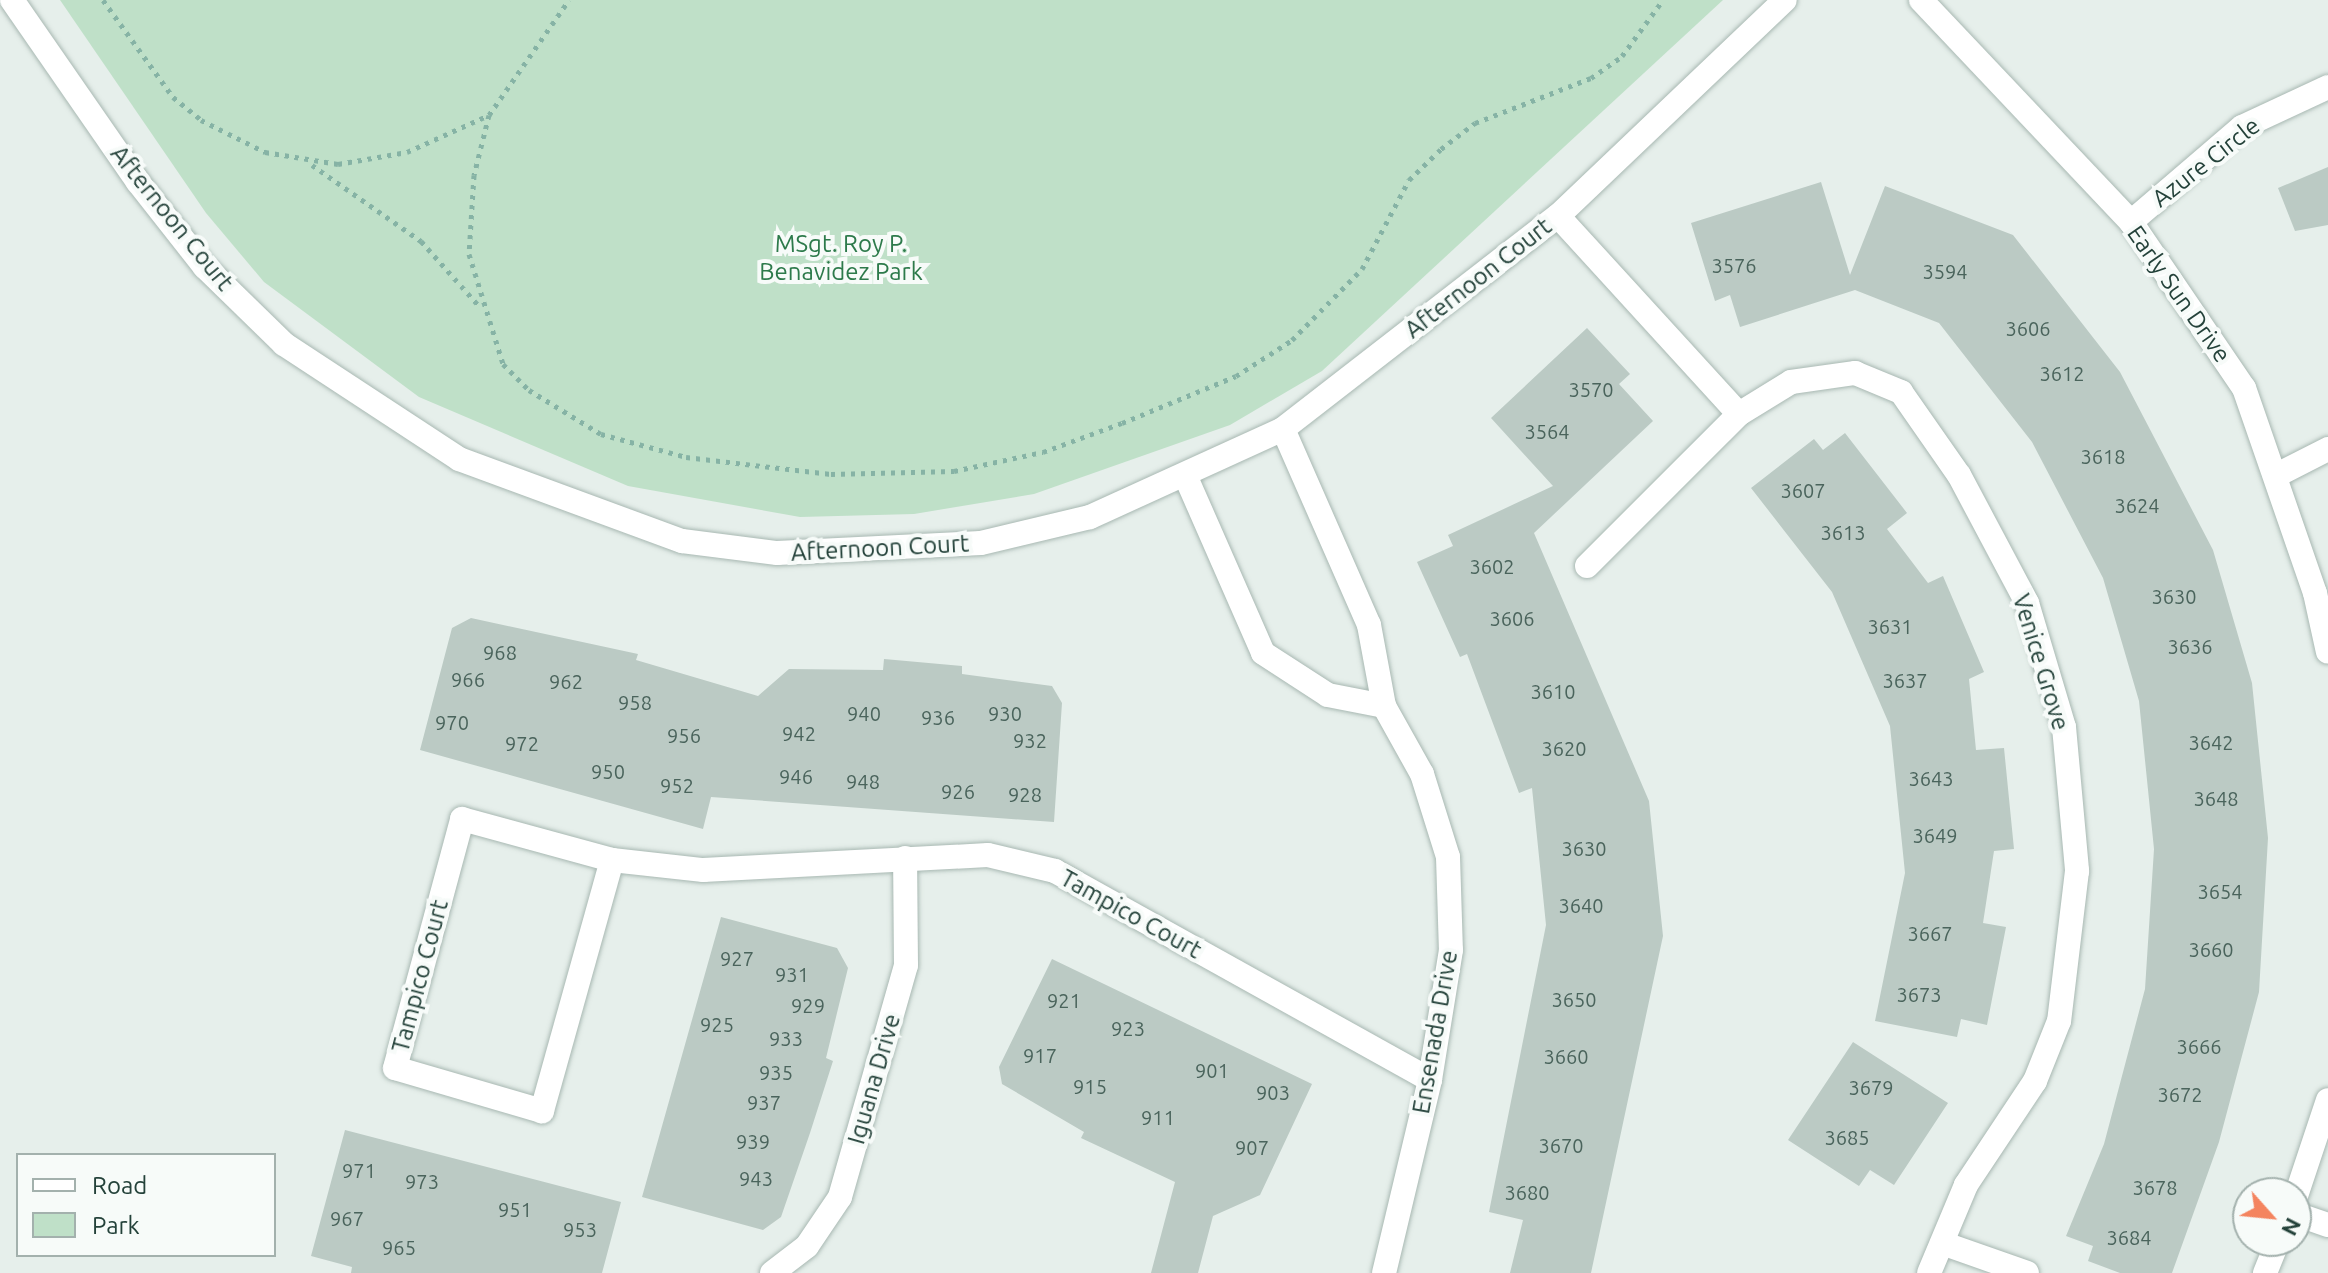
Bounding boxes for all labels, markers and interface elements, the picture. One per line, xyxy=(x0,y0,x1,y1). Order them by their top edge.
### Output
street label: Azure Circle xyxy=(2146,111,2266,213)
street label: Afternoon Court xyxy=(105,140,239,296)
street label: Afternoon Court xyxy=(1399,212,1557,344)
street label: Early Sun Drive xyxy=(2121,220,2237,368)
park label: MSgt. Roy P. Benavidez Park xyxy=(759,230,923,286)
house number: 3576 xyxy=(1711,253,1757,277)
house number: 3594 xyxy=(1922,259,1968,283)
house number: 3606 xyxy=(2005,316,2051,340)
house number: 3612 xyxy=(2039,361,2085,385)
house number: 3570 xyxy=(1568,377,1614,401)
house number: 3564 xyxy=(1524,419,1570,443)
house number: 3618 xyxy=(2080,444,2126,468)
house number: 3607 xyxy=(1780,478,1826,502)
house number: 3624 xyxy=(2114,493,2160,517)
house number: 3613 xyxy=(1820,520,1866,544)
street label: Afternoon Court xyxy=(790,529,970,567)
house number: 3602 xyxy=(1469,554,1515,578)
house number: 3630 xyxy=(2151,584,2197,608)
street label: Venice Grove xyxy=(2007,590,2075,734)
house number: 3606 xyxy=(1489,606,1535,630)
house number: 3631 xyxy=(1867,614,1913,638)
house number: 3636 xyxy=(2167,634,2213,658)
house number: 968 xyxy=(483,640,517,664)
house number: 966 xyxy=(451,667,485,691)
house number: 3637 xyxy=(1882,668,1928,692)
house number: 962 xyxy=(549,669,583,693)
house number: 3610 xyxy=(1530,679,1576,703)
house number: 958 xyxy=(618,690,652,714)
house number: 940 xyxy=(847,701,881,725)
house number: 930 xyxy=(988,701,1022,725)
house number: 936 xyxy=(921,705,955,729)
house number: 970 xyxy=(435,710,469,734)
house number: 942 xyxy=(782,721,816,745)
house number: 956 xyxy=(667,723,701,747)
house number: 932 xyxy=(1013,728,1047,752)
house number: 3642 xyxy=(2188,730,2234,754)
house number: 972 xyxy=(505,731,539,755)
house number: 3620 xyxy=(1541,736,1587,760)
house number: 950 xyxy=(591,759,625,783)
house number: 946 xyxy=(779,764,813,788)
house number: 3643 xyxy=(1908,766,1954,790)
house number: 948 xyxy=(846,769,880,793)
house number: 952 xyxy=(660,773,694,797)
house number: 926 xyxy=(941,779,975,803)
house number: 928 xyxy=(1008,782,1042,806)
house number: 3648 xyxy=(2193,786,2239,810)
house number: 3649 xyxy=(1912,823,1958,847)
house number: 3630 xyxy=(1561,836,1607,860)
street label: Tampico Court xyxy=(1055,863,1207,965)
house number: 3654 xyxy=(2197,879,2243,903)
house number: 3640 xyxy=(1558,893,1604,917)
street label: Tampico Court xyxy=(386,896,454,1056)
house number: 3667 xyxy=(1907,921,1953,945)
house number: 3660 xyxy=(2188,937,2234,961)
house number: 927 xyxy=(720,946,754,970)
street label: Ensenada Drive xyxy=(1406,948,1464,1116)
house number: 931 xyxy=(775,962,809,986)
house number: 3673 xyxy=(1896,982,1942,1006)
house number: 3650 xyxy=(1551,987,1597,1011)
house number: 921 xyxy=(1047,988,1081,1012)
house number: 929 xyxy=(791,993,825,1017)
street label: Iguana Drive xyxy=(842,1011,906,1147)
house number: 925 xyxy=(700,1012,734,1036)
house number: 923 xyxy=(1111,1016,1145,1040)
house number: 933 xyxy=(769,1026,803,1050)
house number: 3666 xyxy=(2176,1034,2222,1058)
house number: 917 xyxy=(1023,1043,1057,1067)
house number: 3660 xyxy=(1543,1044,1589,1068)
house number: 901 xyxy=(1195,1058,1229,1082)
house number: 935 xyxy=(759,1060,793,1084)
house number: 915 xyxy=(1073,1074,1107,1098)
house number: 3679 xyxy=(1848,1075,1894,1099)
house number: 903 xyxy=(1256,1080,1290,1104)
house number: 3672 xyxy=(2157,1082,2203,1106)
house number: 937 xyxy=(747,1090,781,1114)
house number: 911 xyxy=(1141,1105,1175,1129)
house number: 3685 xyxy=(1824,1125,1870,1149)
house number: 939 xyxy=(736,1129,770,1153)
house number: 3670 xyxy=(1538,1133,1584,1157)
house number: 907 xyxy=(1235,1135,1269,1159)
legend xyxy=(16,1153,276,1257)
house number: 971 xyxy=(342,1158,376,1182)
house number: 943 xyxy=(739,1166,773,1190)
house number: 973 xyxy=(405,1169,439,1193)
text: Road xyxy=(92,1172,147,1199)
house number: 3678 xyxy=(2132,1175,2178,1199)
north arrow xyxy=(2232,1177,2312,1257)
house number: 3680 xyxy=(1504,1180,1550,1204)
house number: 951 xyxy=(498,1197,532,1221)
house number: 967 xyxy=(330,1206,364,1230)
text: Park xyxy=(92,1212,140,1239)
text: N xyxy=(2277,1214,2307,1240)
house number: 953 xyxy=(563,1217,597,1241)
house number: 3684 xyxy=(2106,1225,2152,1249)
house number: 965 xyxy=(382,1235,416,1259)

